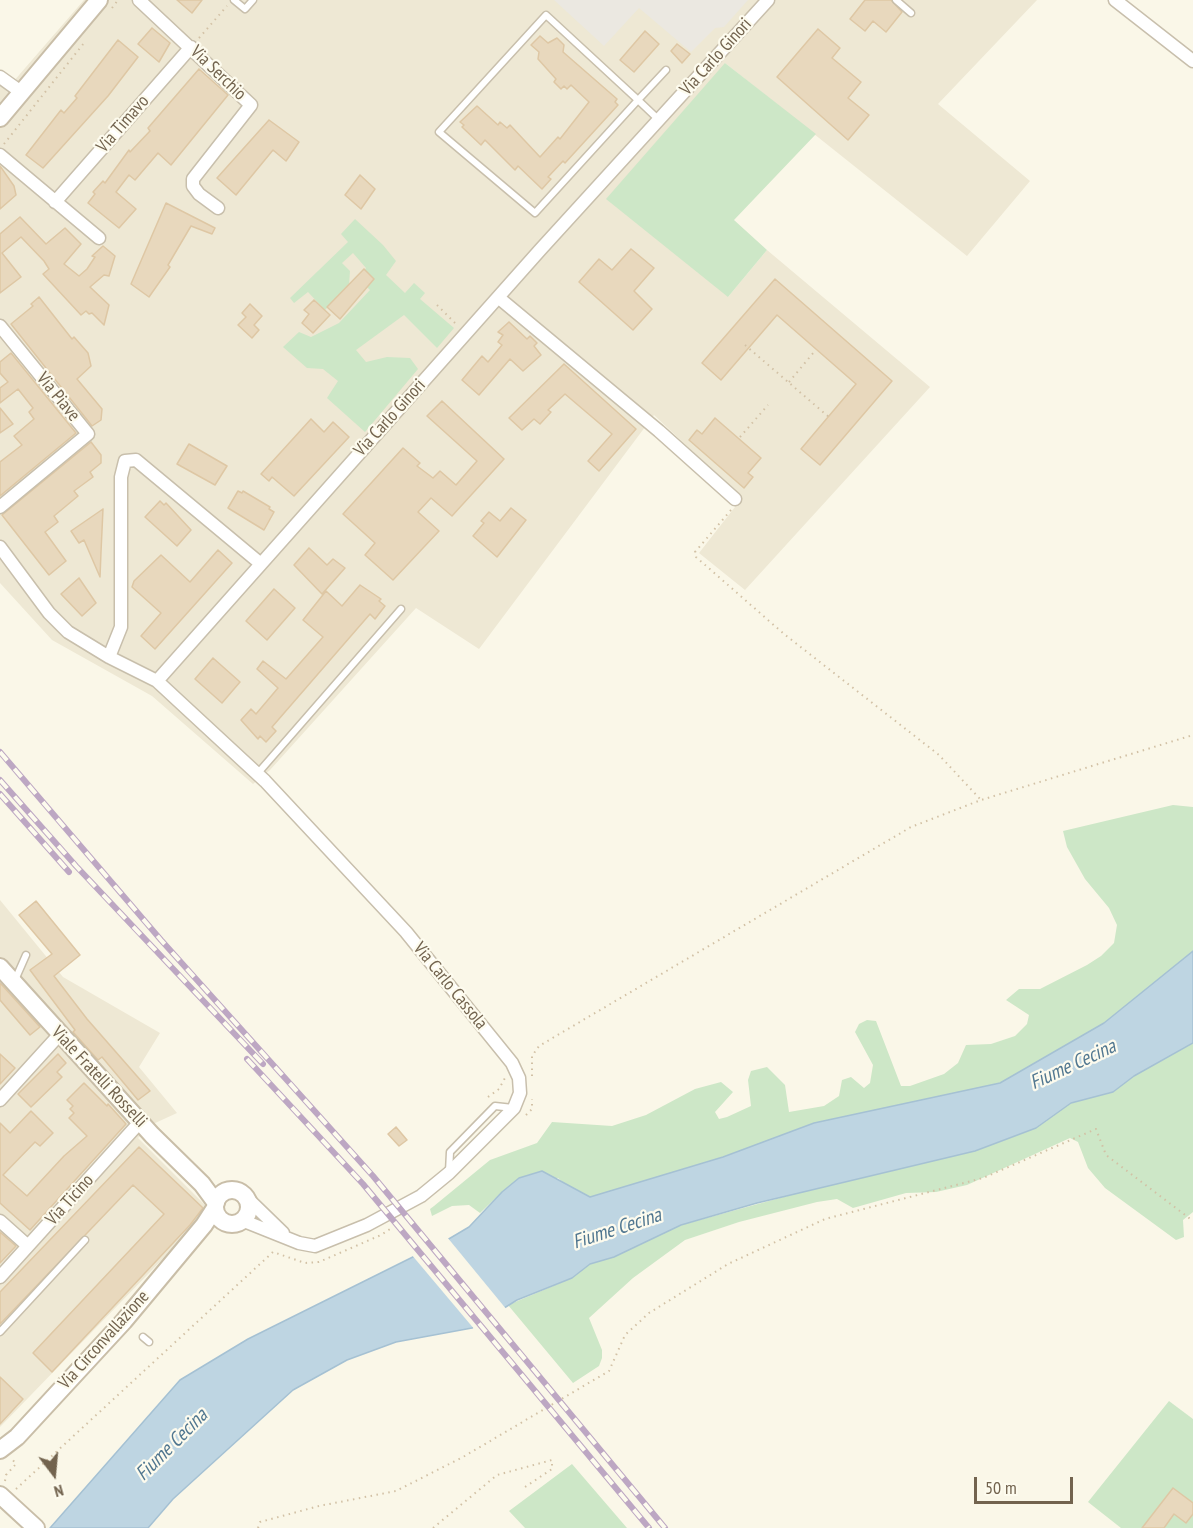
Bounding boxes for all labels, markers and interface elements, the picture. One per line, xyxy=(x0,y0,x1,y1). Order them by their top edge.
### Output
street label: Via Carlo Ginori xyxy=(676,14,756,100)
street label: Via Serchio xyxy=(186,41,250,105)
street label: Via Timavo xyxy=(92,91,154,157)
street label: Via Piave xyxy=(32,368,84,426)
street label: Via Carlo Ginori xyxy=(350,375,430,461)
street label: Via Carlo Cassola xyxy=(408,938,492,1034)
street label: Viale Fratelli Rosselli xyxy=(47,1022,151,1132)
water label: Fiume Cecina xyxy=(1026,1035,1120,1095)
street label: Via Ticino xyxy=(41,1170,99,1230)
water label: Fiume Cecina xyxy=(570,1203,664,1255)
street label: Via Circonvallazione xyxy=(54,1286,154,1394)
water label: Fiume Cecina xyxy=(131,1404,213,1486)
north arrow xyxy=(24,1444,84,1504)
scale bar xyxy=(977,1465,1076,1503)
text: 50 m xyxy=(985,1476,1017,1499)
text: N xyxy=(52,1480,66,1502)

